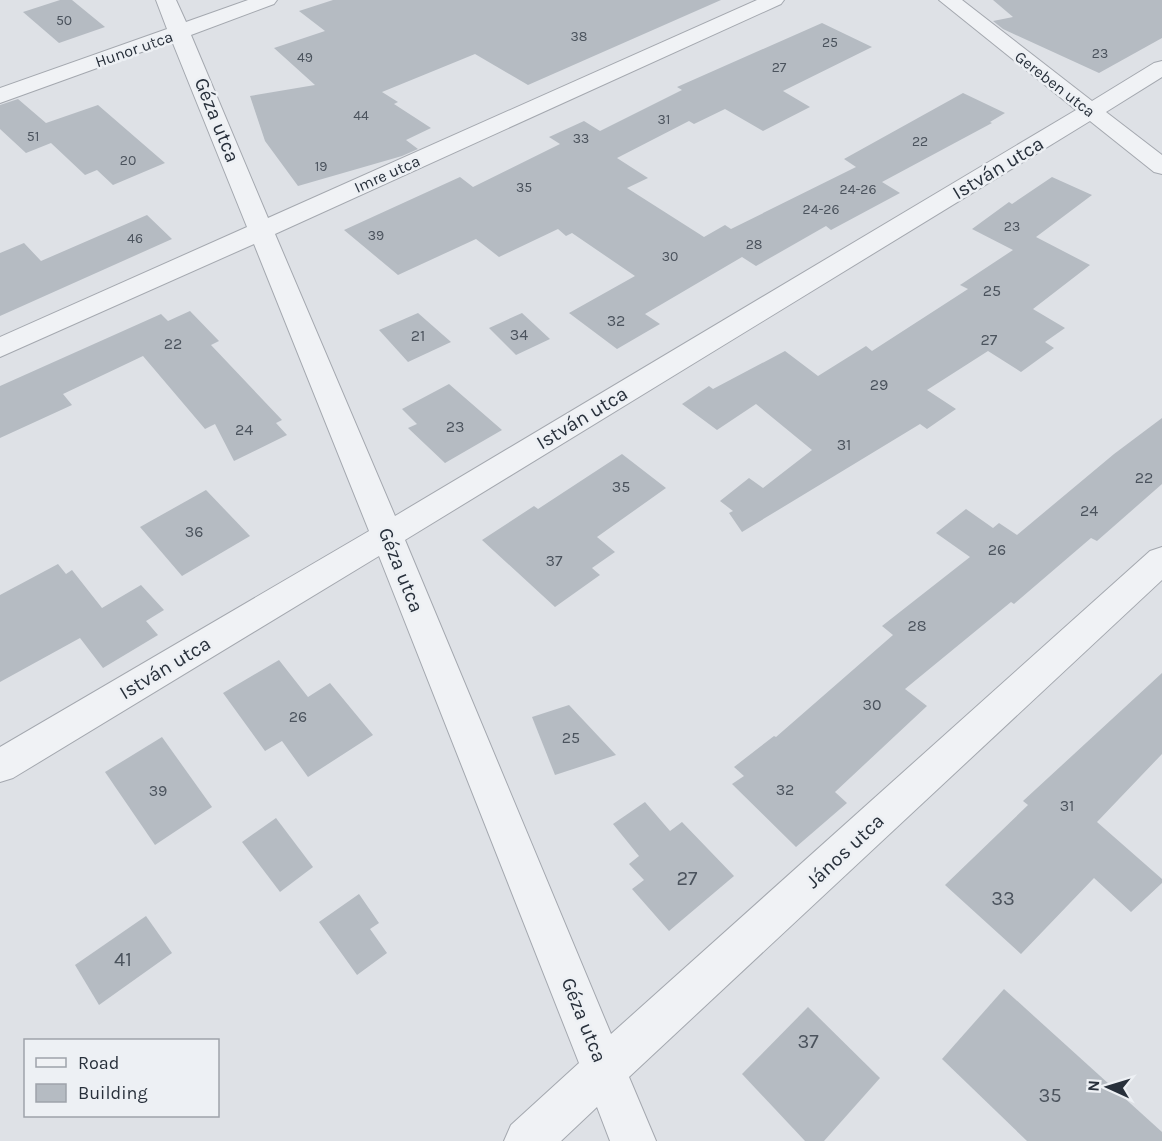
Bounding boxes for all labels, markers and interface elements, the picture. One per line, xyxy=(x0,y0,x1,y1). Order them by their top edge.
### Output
house number: 50 xyxy=(56,12,72,29)
street label: Hunor utca xyxy=(93,27,175,71)
house number: 38 xyxy=(571,28,587,45)
house number: 25 xyxy=(822,34,838,51)
house number: 23 xyxy=(1092,45,1108,62)
street label: Gereben utca xyxy=(1011,47,1099,121)
house number: 49 xyxy=(297,49,313,66)
house number: 27 xyxy=(772,59,787,76)
street label: Géza utca xyxy=(190,74,244,166)
house number: 44 xyxy=(353,107,369,124)
house number: 31 xyxy=(658,111,670,128)
house number: 51 xyxy=(27,128,39,145)
house number: 33 xyxy=(573,130,589,147)
street label: István utca xyxy=(948,132,1048,204)
house number: 22 xyxy=(912,133,928,150)
street label: Imre utca xyxy=(351,151,423,197)
house number: 20 xyxy=(120,152,136,169)
house number: 19 xyxy=(315,158,327,175)
house number: 35 xyxy=(516,179,532,196)
house number: 24-26 xyxy=(840,181,876,198)
house number: 24-26 xyxy=(803,201,839,218)
house number: 23 xyxy=(1004,218,1020,235)
house number: 39 xyxy=(368,227,384,244)
house number: 46 xyxy=(127,230,143,247)
house number: 28 xyxy=(746,236,762,253)
house number: 30 xyxy=(662,248,678,265)
house number: 25 xyxy=(983,281,1001,300)
house number: 32 xyxy=(607,311,625,330)
house number: 34 xyxy=(510,325,528,344)
house number: 21 xyxy=(411,326,425,345)
house number: 27 xyxy=(981,330,998,349)
house number: 22 xyxy=(164,334,182,353)
house number: 29 xyxy=(870,375,888,394)
street label: István utca xyxy=(532,382,632,454)
house number: 23 xyxy=(446,417,464,436)
house number: 24 xyxy=(235,420,253,439)
house number: 31 xyxy=(837,435,851,454)
house number: 22 xyxy=(1135,468,1153,487)
house number: 35 xyxy=(612,477,630,496)
house number: 24 xyxy=(1080,501,1098,520)
house number: 36 xyxy=(185,522,203,541)
street label: Géza utca xyxy=(374,524,428,616)
house number: 26 xyxy=(988,540,1006,559)
house number: 37 xyxy=(546,551,563,570)
house number: 28 xyxy=(907,616,927,635)
street label: István utca xyxy=(115,632,215,704)
house number: 30 xyxy=(863,695,881,714)
house number: 26 xyxy=(289,707,307,726)
house number: 25 xyxy=(562,728,580,747)
house number: 32 xyxy=(776,780,794,799)
house number: 39 xyxy=(149,781,167,800)
house number: 31 xyxy=(1060,796,1074,815)
street label: János utca xyxy=(801,809,889,893)
house number: 27 xyxy=(677,867,698,890)
house number: 33 xyxy=(991,887,1015,910)
house number: 41 xyxy=(114,948,132,971)
street label: Géza utca xyxy=(557,974,611,1066)
house number: 37 xyxy=(797,1030,819,1053)
legend xyxy=(24,1039,219,1117)
text: Road xyxy=(78,1052,119,1074)
north arrow xyxy=(1078,1057,1138,1117)
text: N xyxy=(1084,1080,1103,1092)
text: Building xyxy=(78,1082,148,1104)
house number: 35 xyxy=(1038,1084,1062,1107)

